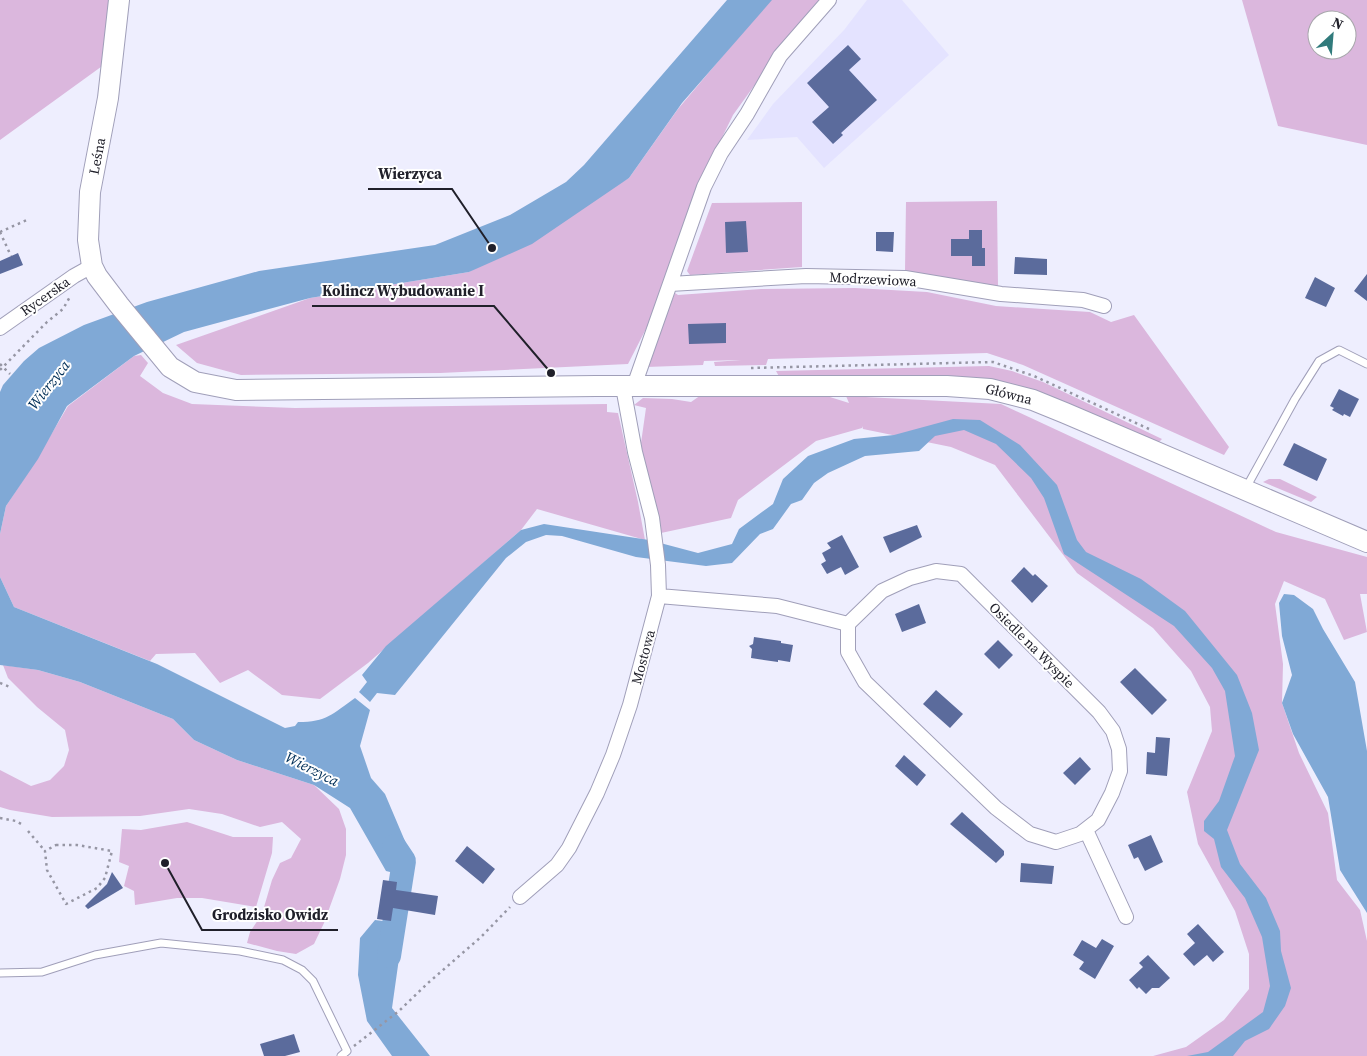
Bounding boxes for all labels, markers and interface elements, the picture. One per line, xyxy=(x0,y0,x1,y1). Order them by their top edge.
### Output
north arrow xyxy=(1307,10,1357,60)
text: N xyxy=(1329,12,1347,35)
street label: Leśna xyxy=(84,135,111,176)
callout: Wierzyca xyxy=(368,159,452,189)
text: Wierzyca xyxy=(378,163,443,184)
street label: Modrzewiowa xyxy=(829,267,918,291)
street label: Rycerska xyxy=(16,271,74,320)
callout: Kolincz Wybudowanie I xyxy=(312,276,494,306)
text: Kolincz Wybudowanie I xyxy=(322,280,484,301)
water label: Wierzyca xyxy=(23,355,75,414)
street label: Główna xyxy=(983,378,1035,410)
street label: Osiedle na Wyspie xyxy=(985,598,1079,692)
street label: Mostowa xyxy=(626,627,660,687)
water label: Wierzyca xyxy=(282,746,343,791)
callout: Grodzisko Owidz xyxy=(202,900,338,930)
text: Grodzisko Owidz xyxy=(212,904,328,925)

